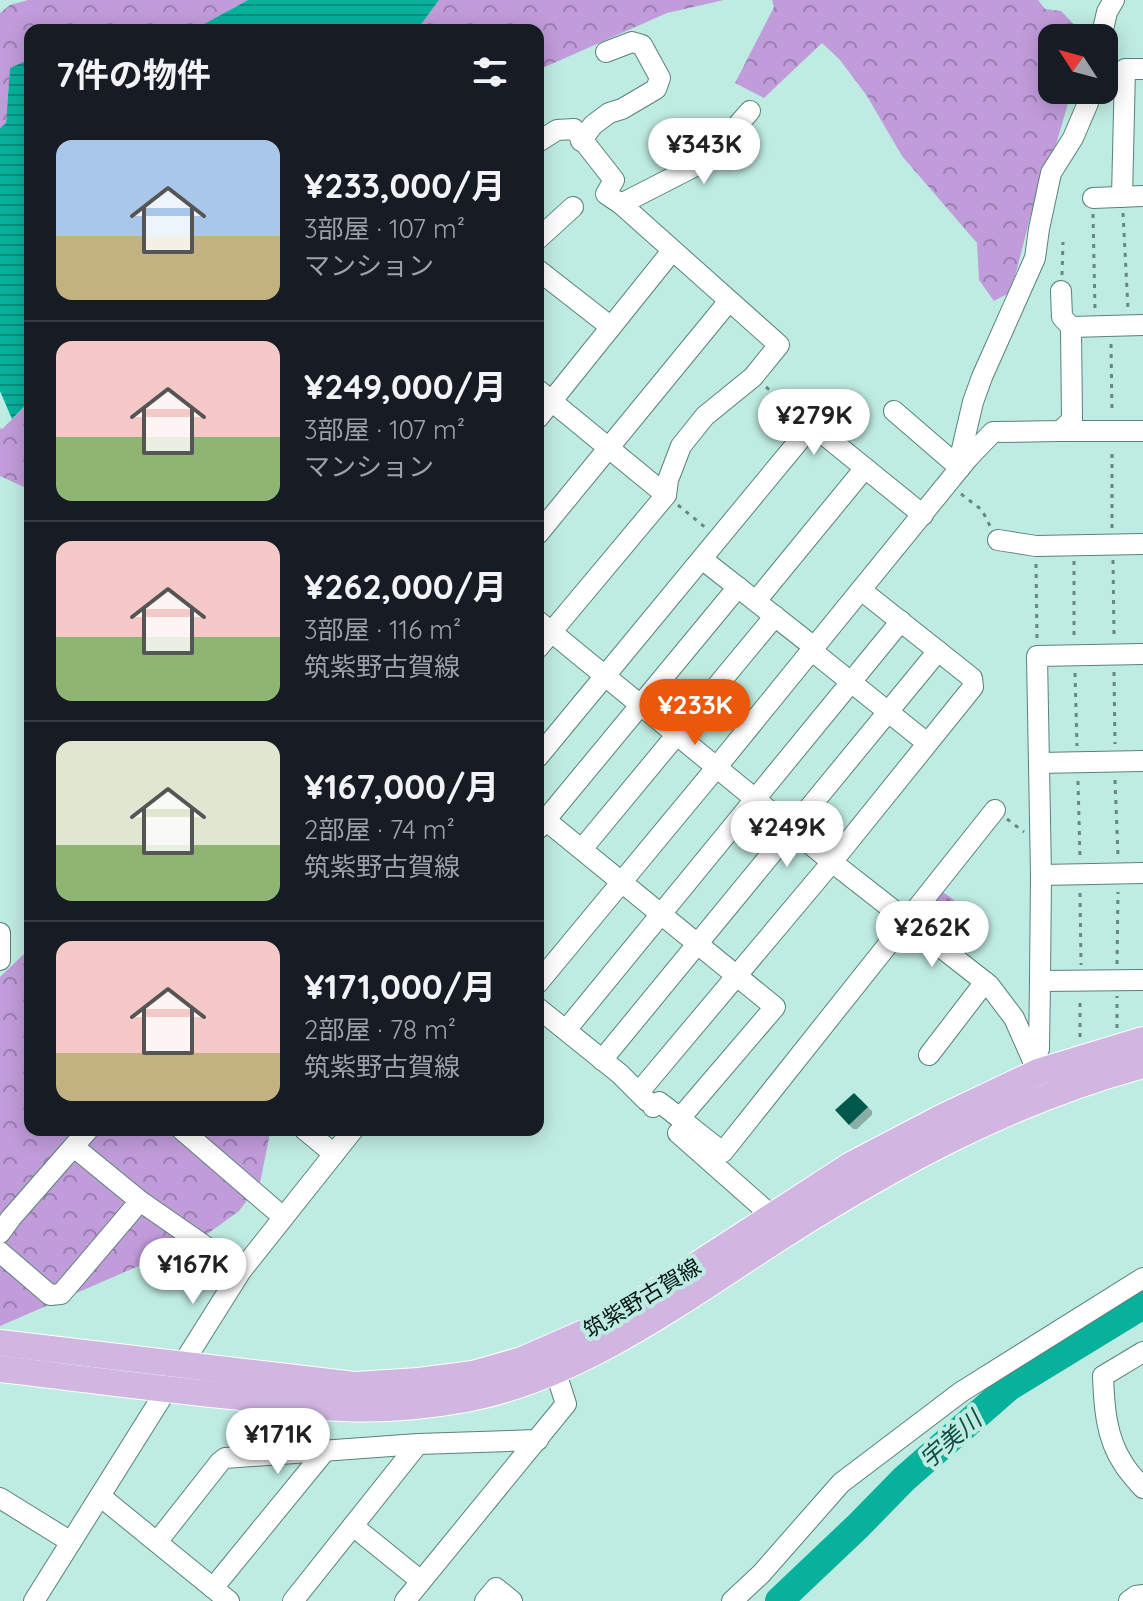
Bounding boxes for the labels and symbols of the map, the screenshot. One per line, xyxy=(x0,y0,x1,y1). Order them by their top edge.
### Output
north arrow xyxy=(1038,24,1118,104)
pin: ¥343K xyxy=(648,118,760,186)
pin: ¥279K xyxy=(758,389,870,457)
pin: ¥233K xyxy=(639,679,751,747)
pin: ¥249K xyxy=(731,801,843,869)
pin: ¥262K xyxy=(876,901,988,969)
pin: ¥167K xyxy=(137,1238,249,1306)
street label: 筑紫野古賀線 xyxy=(578,1252,706,1344)
water label: 宇美川 xyxy=(913,1402,989,1474)
pin: ¥171K xyxy=(222,1408,334,1476)

